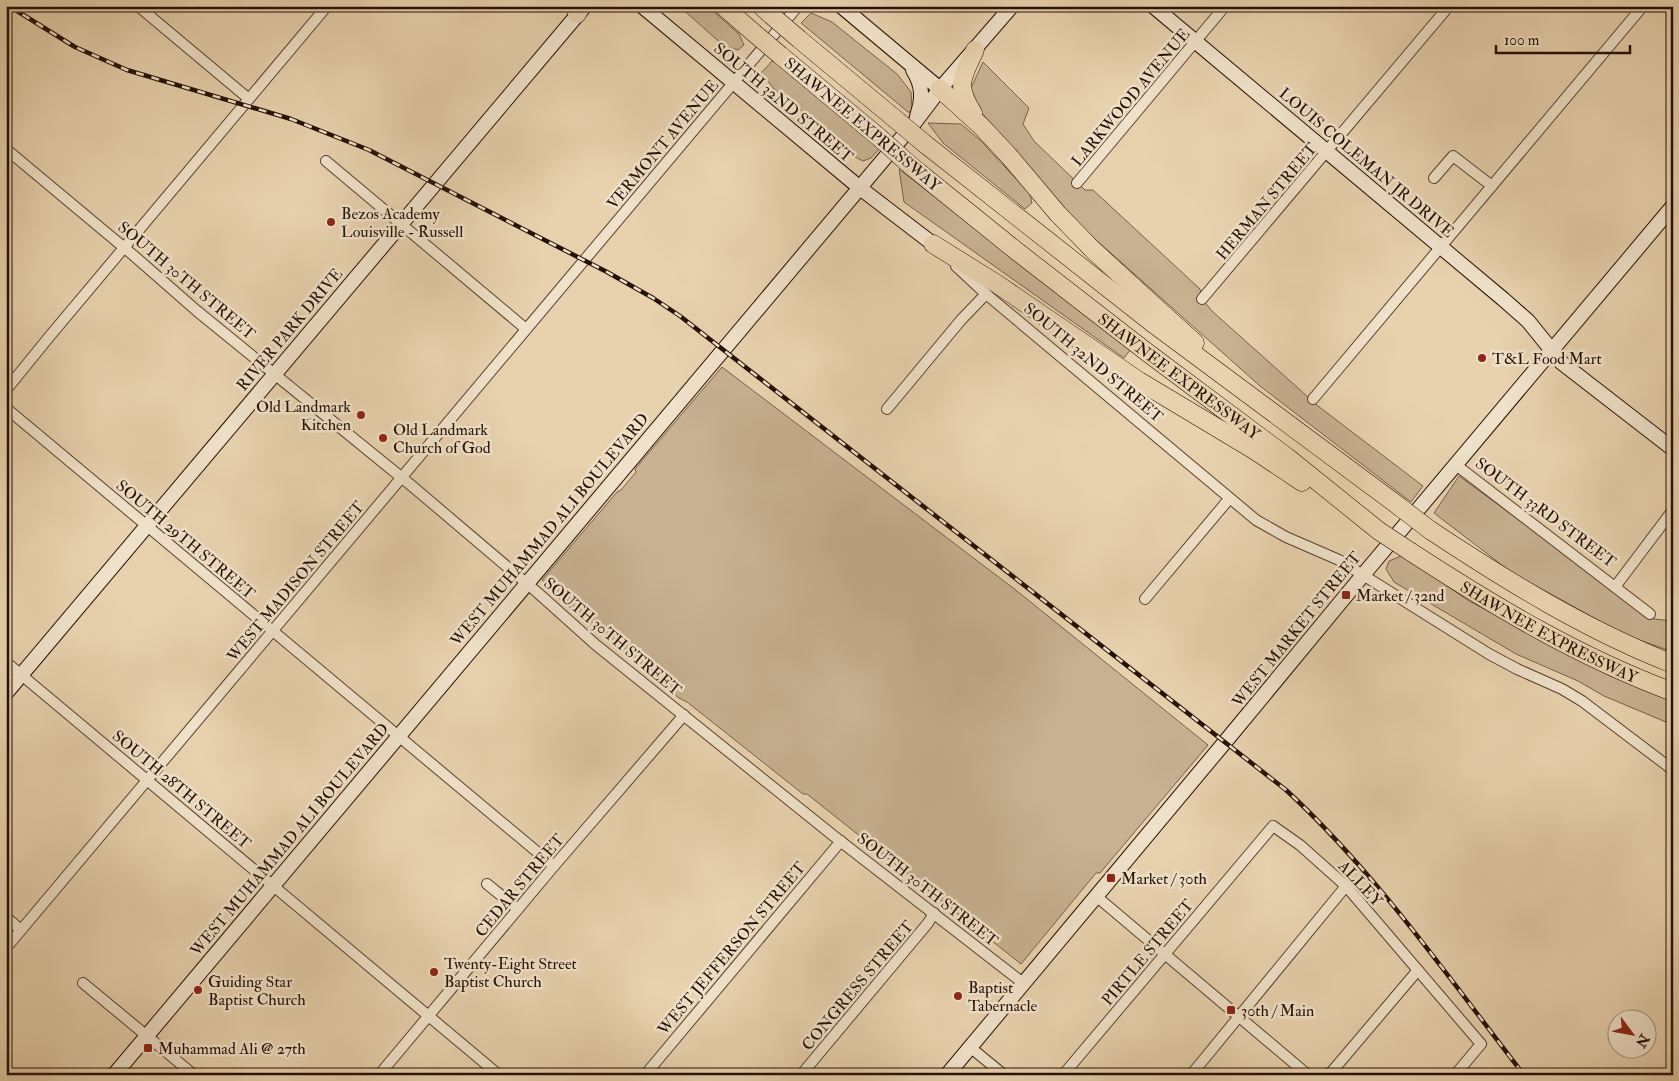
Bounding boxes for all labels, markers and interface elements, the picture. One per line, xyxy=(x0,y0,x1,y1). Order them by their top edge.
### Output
scale bar xyxy=(1496,22,1630,54)
street label: LARKWOOD AVENUE xyxy=(1067,25,1194,171)
text: 100 m xyxy=(1504,31,1540,50)
street label: SOUTH 32ND STREET xyxy=(710,39,857,167)
street label: SHAWNEE EXPRESSWAY xyxy=(780,53,946,197)
street label: VERMONT AVENUE xyxy=(603,76,723,214)
street label: LOUIS COLEMAN JR DRIVE xyxy=(1274,84,1458,243)
street label: HERMAN STREET xyxy=(1212,139,1322,264)
place label: Bezos Academy Louisville - Russell xyxy=(341,204,463,242)
marker: Bezos Academy Louisville - Russell xyxy=(325,216,337,228)
street label: SOUTH 30TH STREET xyxy=(113,217,259,344)
street label: RIVER PARK DRIVE xyxy=(233,264,347,395)
street label: SOUTH 32ND STREET xyxy=(1020,299,1167,427)
street label: SHAWNEE EXPRESSWAY xyxy=(1094,309,1265,445)
place label: T&L Food Mart xyxy=(1492,349,1602,369)
marker: T&L Food Mart xyxy=(1476,352,1488,364)
place label: Old Landmark Kitchen xyxy=(256,397,351,435)
marker: Old Landmark Kitchen xyxy=(355,409,367,421)
street label: WEST MUHAMMAD ALI BOULEVARD xyxy=(446,409,653,651)
place label: Old Landmark Church of God xyxy=(393,420,491,458)
marker: Old Landmark Church of God xyxy=(377,432,389,444)
street label: SOUTH 33RD STREET xyxy=(1471,453,1620,572)
street label: SOUTH 29TH STREET xyxy=(112,476,259,604)
street label: WEST MADISON STREET xyxy=(222,497,369,667)
street label: WEST MARKET STREET xyxy=(1227,548,1366,712)
street label: SOUTH 30TH STREET xyxy=(539,573,685,700)
street label: SHAWNEE EXPRESSWAY xyxy=(1456,577,1642,688)
place label: Market / 32nd xyxy=(1356,586,1445,606)
marker: Market / 32nd xyxy=(1340,589,1352,601)
street label: WEST MUHAMMAD ALI BOULEVARD xyxy=(186,719,393,961)
street label: SOUTH 28TH STREET xyxy=(108,726,255,854)
street label: SOUTH 30TH STREET xyxy=(853,829,1002,951)
street label: CEDAR STREET xyxy=(471,830,569,941)
street label: ALLEY xyxy=(1333,856,1387,912)
street label: WEST JEFFERSON STREET xyxy=(653,858,811,1041)
place label: Market / 30th xyxy=(1121,869,1208,889)
marker: Market / 30th xyxy=(1105,872,1117,884)
street label: PIRTLE STREET xyxy=(1098,895,1198,1010)
street label: CONGRESS STREET xyxy=(798,917,918,1055)
place label: Twenty-Eight Street Baptist Church xyxy=(444,954,577,993)
marker: Twenty-Eight Street Baptist Church xyxy=(428,966,440,978)
place label: Guiding Star Baptist Church xyxy=(208,972,306,1011)
place label: Baptist Tabernacle xyxy=(968,978,1037,1016)
marker: Guiding Star Baptist Church xyxy=(192,984,204,996)
marker: Baptist Tabernacle xyxy=(952,990,964,1002)
place label: 30th / Main xyxy=(1241,1001,1314,1021)
marker: 30th / Main xyxy=(1225,1004,1237,1016)
north arrow xyxy=(1606,1008,1656,1058)
text: N xyxy=(1632,1030,1654,1051)
place label: Muhammad Ali @ 27th xyxy=(158,1039,306,1059)
marker: Muhammad Ali @ 27th xyxy=(142,1042,154,1054)

